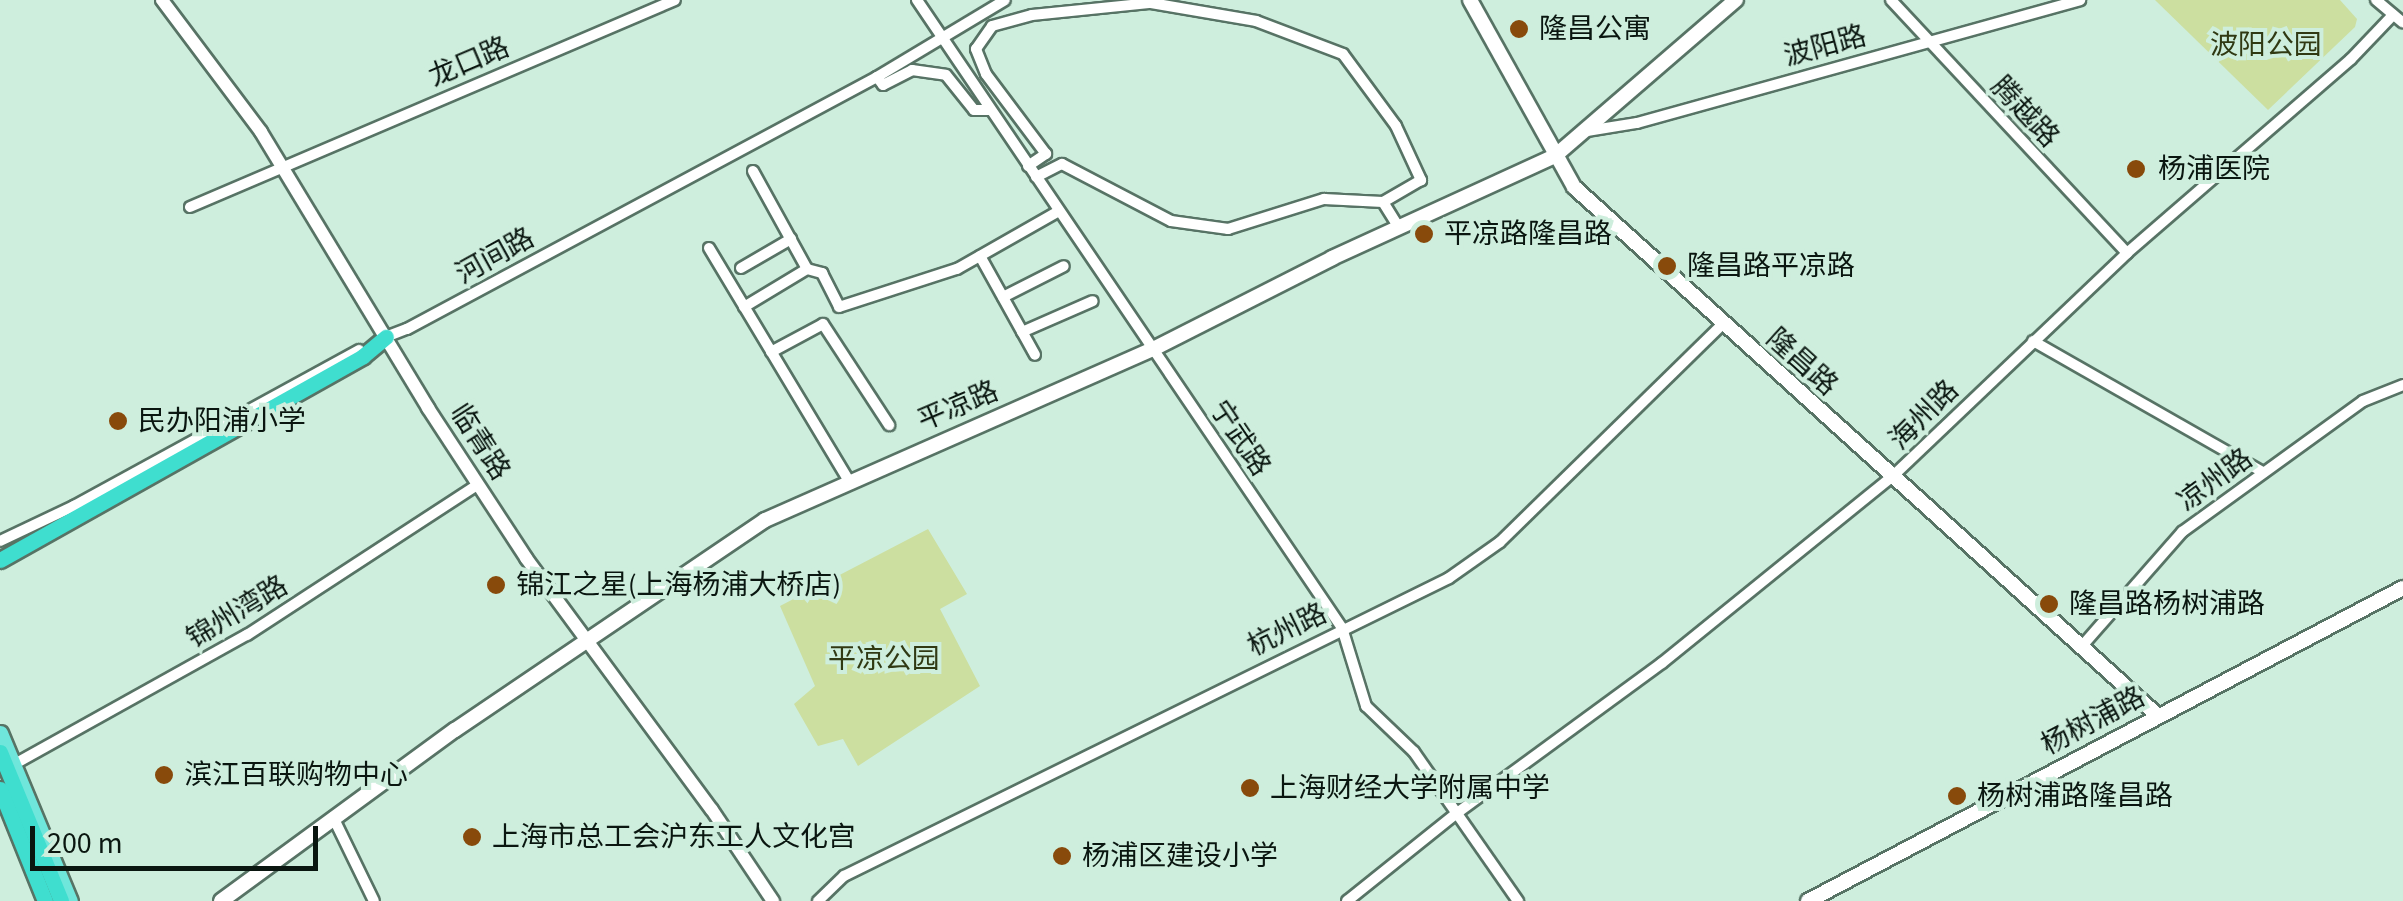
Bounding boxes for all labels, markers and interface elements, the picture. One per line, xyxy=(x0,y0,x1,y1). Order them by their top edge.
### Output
place label: 隆昌公寓 xyxy=(1539,12,1651,46)
marker: 隆昌公寓 xyxy=(1508,18,1530,40)
street label: 波阳路 xyxy=(1780,19,1870,73)
park label: 波阳公园 xyxy=(2210,28,2322,62)
street label: 龙口路 xyxy=(424,30,514,94)
street label: 腾越路 xyxy=(1984,70,2066,154)
place label: 杨浦医院 xyxy=(2158,152,2270,186)
marker: 杨浦医院 xyxy=(2123,156,2149,182)
place label: 平凉路隆昌路 xyxy=(1444,217,1612,251)
street label: 河间路 xyxy=(450,221,540,291)
marker: 平凉路隆昌路 xyxy=(1413,223,1435,245)
place label: 隆昌路平凉路 xyxy=(1687,249,1855,283)
marker: 隆昌路平凉路 xyxy=(1656,255,1678,277)
street label: 隆昌路 xyxy=(1760,321,1844,403)
street label: 海州路 xyxy=(1882,373,1966,457)
street label: 平凉路 xyxy=(913,374,1003,438)
street label: 宁武路 xyxy=(1203,394,1277,482)
street label: 临青路 xyxy=(443,398,517,486)
place label: 民办阳浦小学 xyxy=(138,404,306,438)
marker: 民办阳浦小学 xyxy=(107,410,129,432)
street label: 凉州路 xyxy=(2171,442,2259,518)
place label: 锦江之星(上海杨浦大桥店) xyxy=(516,568,841,602)
street label: 锦州湾路 xyxy=(180,569,294,655)
marker: 锦江之星(上海杨浦大桥店) xyxy=(485,574,507,596)
place label: 隆昌路杨树浦路 xyxy=(2069,587,2265,621)
marker: 隆昌路杨树浦路 xyxy=(2038,593,2060,615)
street label: 杭州路 xyxy=(1242,596,1332,664)
park label: 平凉公园 xyxy=(828,642,940,676)
street label: 杨树浦路 xyxy=(2036,680,2150,762)
place label: 滨江百联购物中心 xyxy=(184,758,408,792)
marker: 滨江百联购物中心 xyxy=(153,764,175,786)
place label: 上海财经大学附属中学 xyxy=(1270,771,1550,805)
marker: 上海财经大学附属中学 xyxy=(1239,777,1261,799)
place label: 杨树浦路隆昌路 xyxy=(1977,779,2173,813)
marker: 杨树浦路隆昌路 xyxy=(1946,785,1968,807)
scale bar xyxy=(35,806,322,868)
place label: 上海市总工会沪东工人文化宫 xyxy=(492,820,856,854)
text: 200 m xyxy=(47,822,123,865)
marker: 上海市总工会沪东工人文化宫 xyxy=(461,826,483,848)
place label: 杨浦区建设小学 xyxy=(1082,839,1278,873)
marker: 杨浦区建设小学 xyxy=(1051,845,1073,867)

